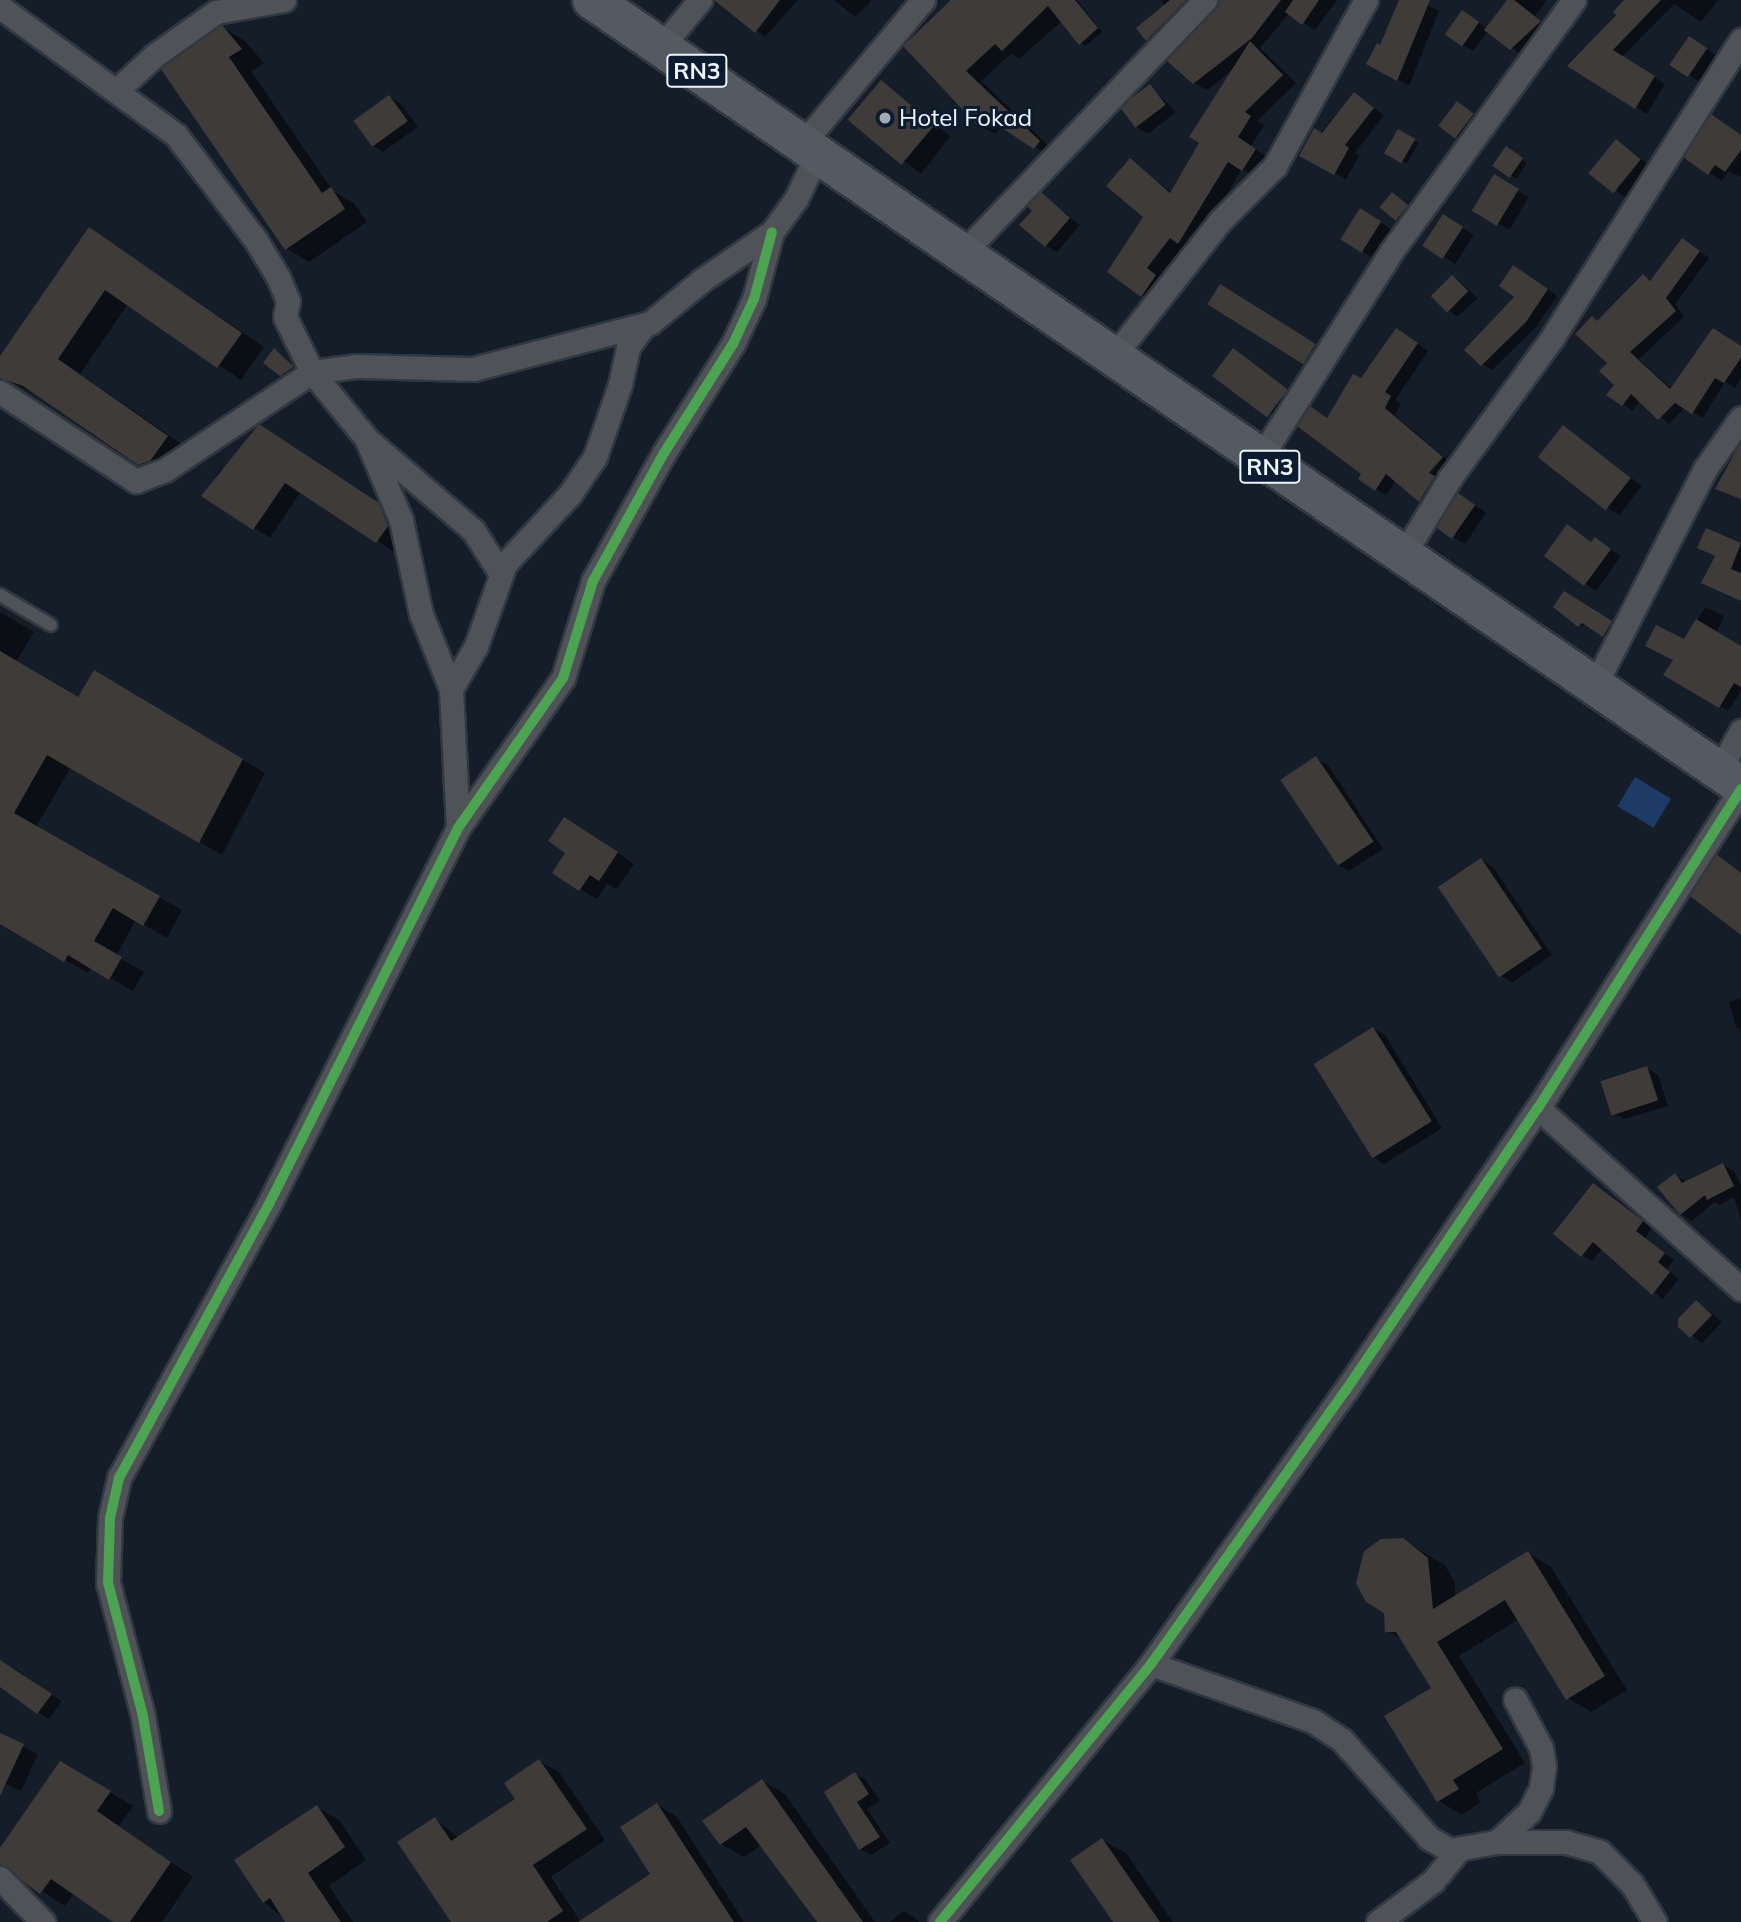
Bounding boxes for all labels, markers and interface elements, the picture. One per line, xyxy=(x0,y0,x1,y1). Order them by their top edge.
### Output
road number: RN3 xyxy=(666,52,728,90)
place label: Hotel Fokad xyxy=(899,104,1032,132)
marker: Hotel Fokad xyxy=(877,110,893,126)
road number: RN3 xyxy=(1238,447,1302,486)

